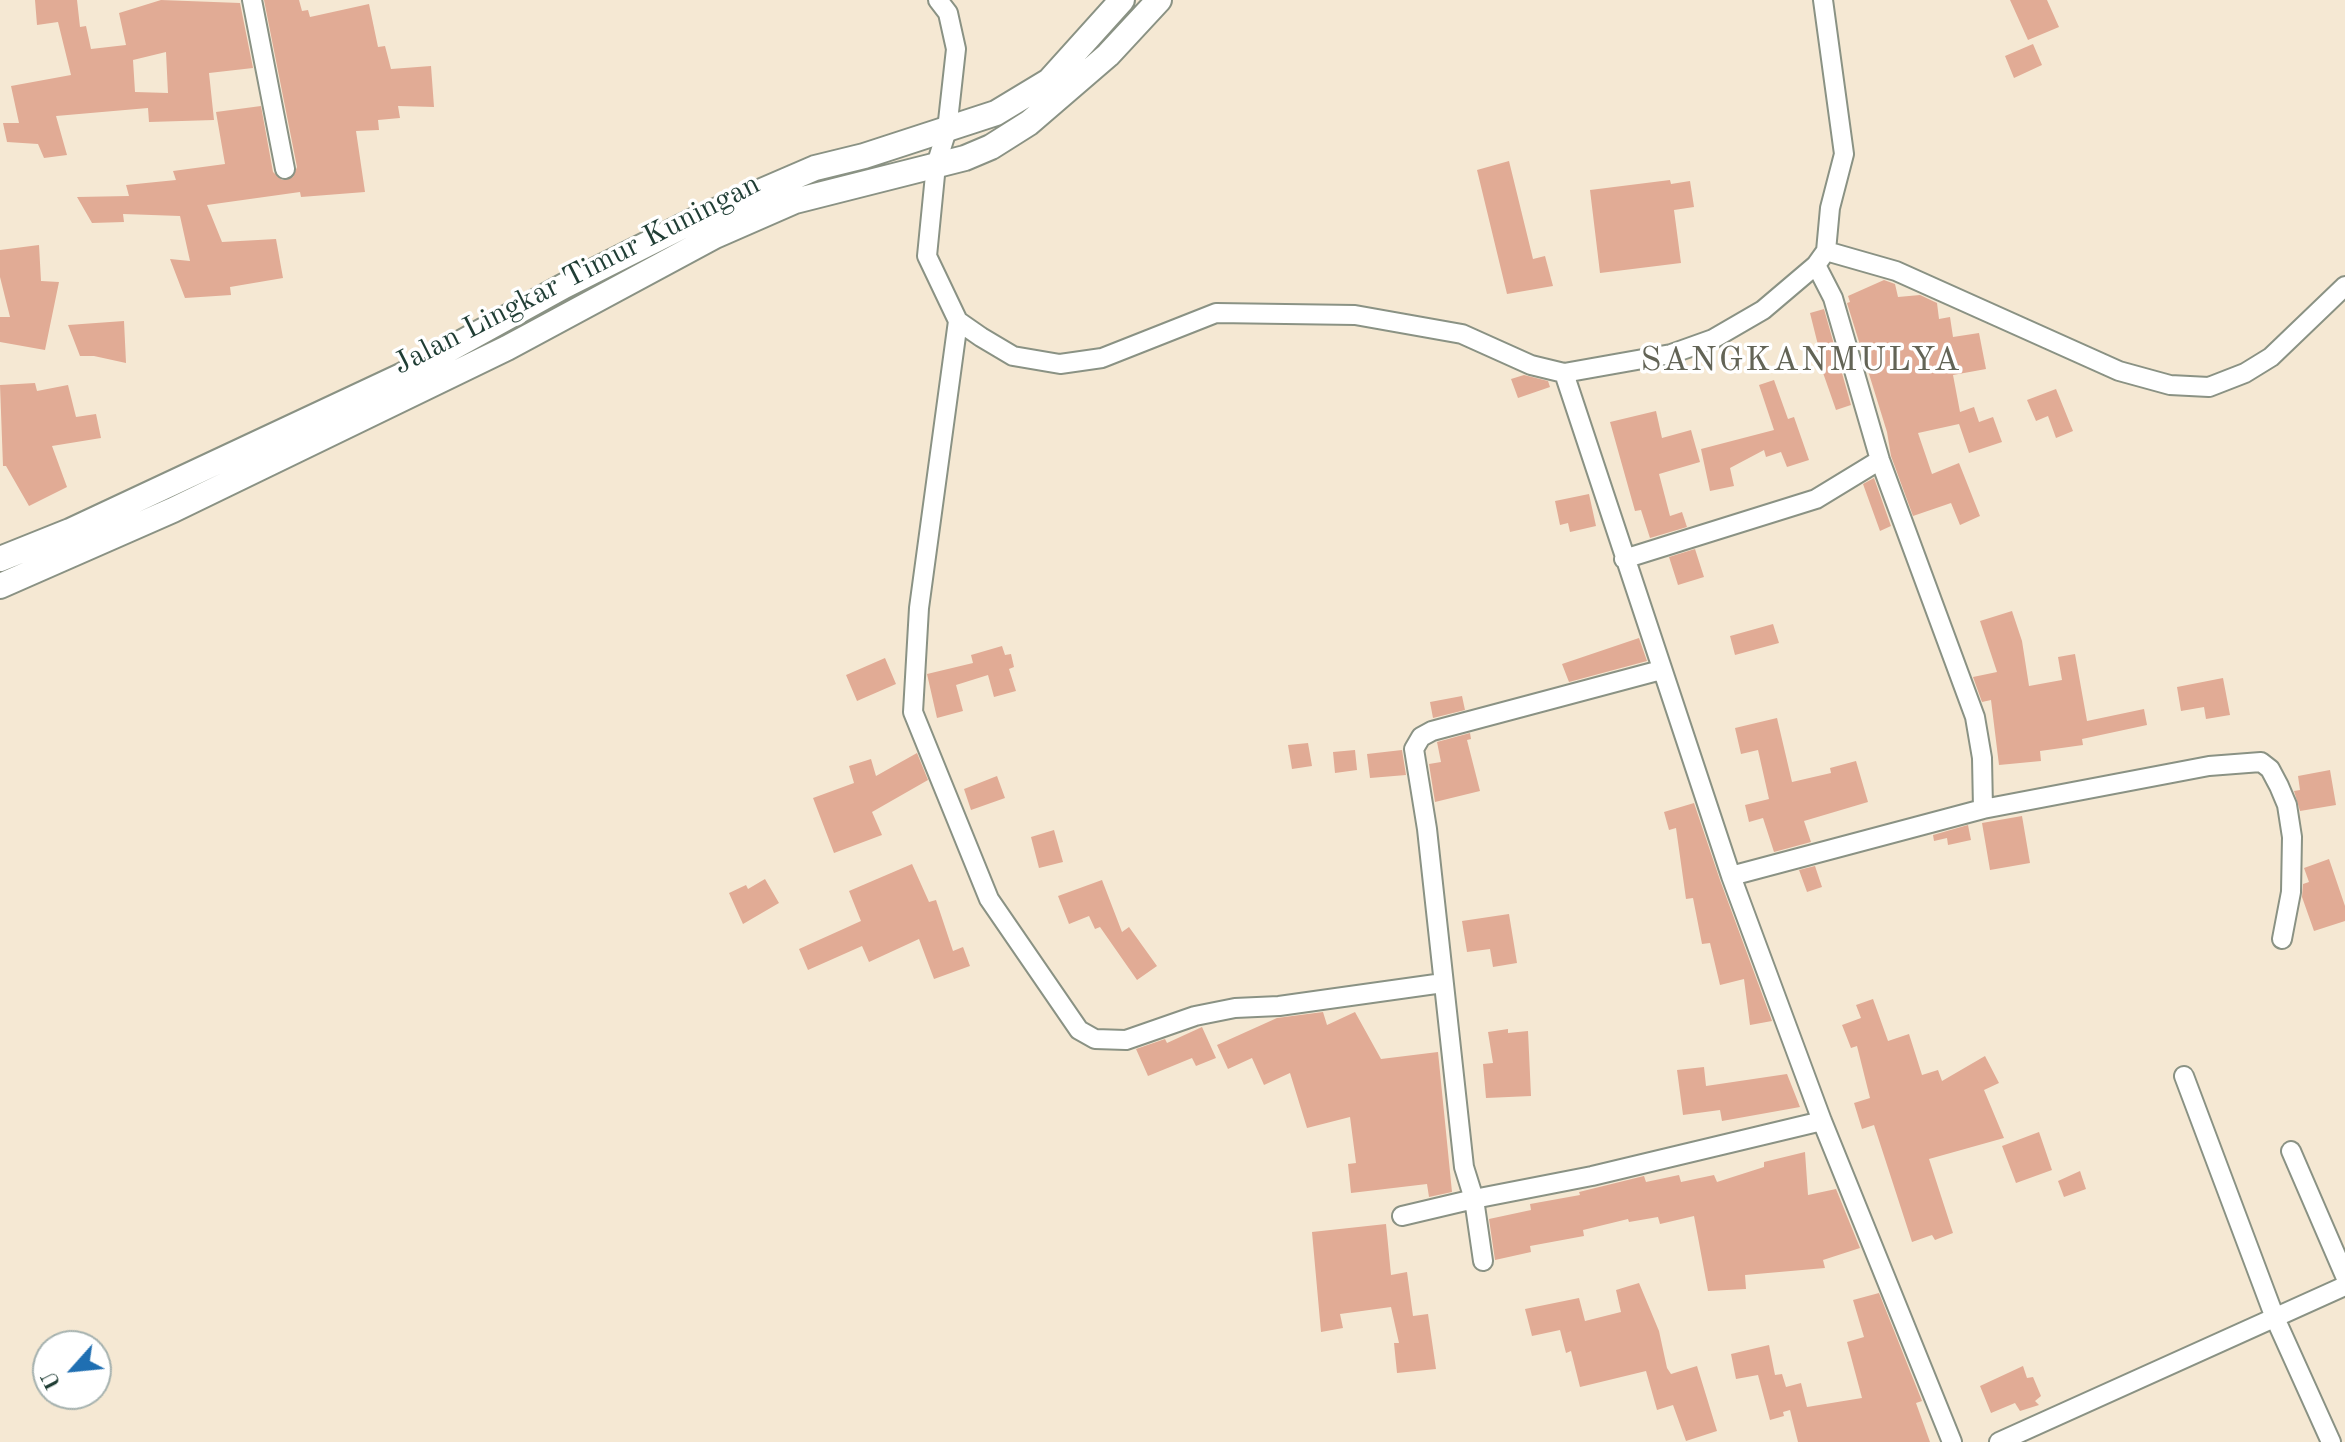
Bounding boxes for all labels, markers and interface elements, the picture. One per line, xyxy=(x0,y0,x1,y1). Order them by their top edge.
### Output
street label: Jalan Lingkar Timur Kuningan xyxy=(388,167,766,383)
district label: SANGKANMULYA xyxy=(1640,341,1962,381)
north arrow xyxy=(32,1330,112,1410)
text: U xyxy=(39,1367,66,1393)

